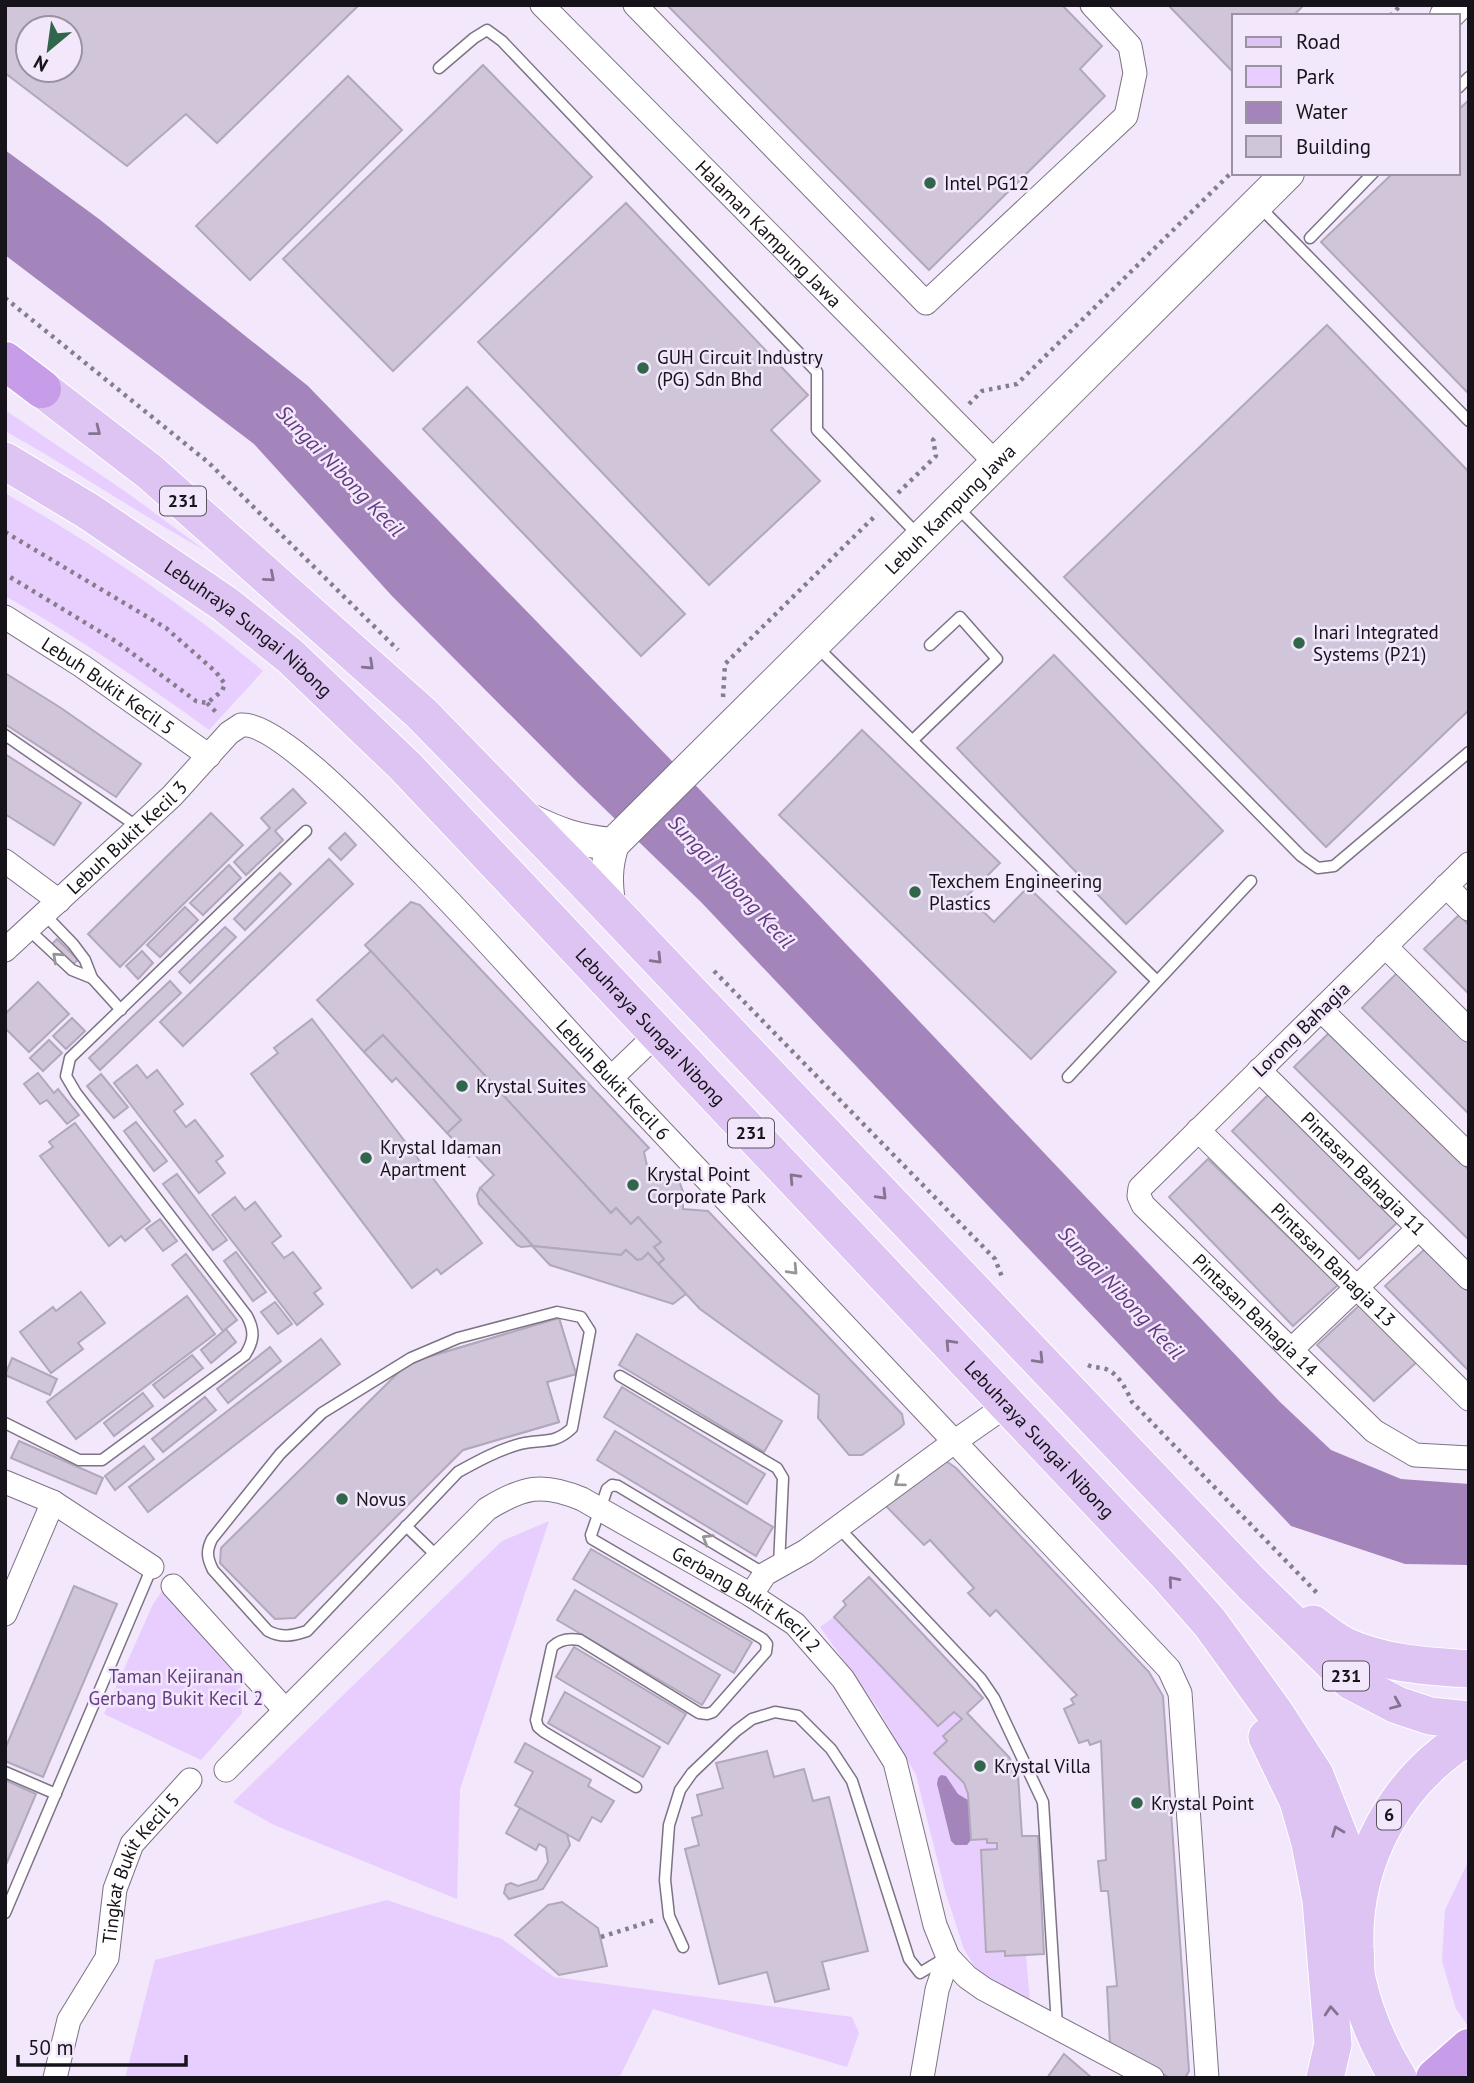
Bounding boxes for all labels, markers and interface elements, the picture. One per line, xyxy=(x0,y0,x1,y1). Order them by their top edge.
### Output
north arrow xyxy=(14,14,84,84)
legend xyxy=(1232,14,1460,175)
text: Road xyxy=(1296,28,1340,55)
text: N xyxy=(29,50,52,77)
text: Park xyxy=(1296,63,1335,90)
text: Water xyxy=(1296,98,1348,125)
text: Building xyxy=(1296,133,1371,160)
street label: Halaman Kampung Jawa xyxy=(690,155,847,312)
place label: Intel PG12 xyxy=(944,171,1029,195)
marker: Intel PG12 xyxy=(922,175,938,191)
place label: GUH Circuit Industry (PG) Sdn Bhd xyxy=(657,345,823,391)
marker: GUH Circuit Industry (PG) Sdn Bhd xyxy=(635,360,651,376)
water label: Sungai Nibong Kecil xyxy=(271,399,410,542)
one-way arrow xyxy=(88,422,101,435)
street label: Lebuh Kampung Jawa xyxy=(880,439,1020,579)
road number: 231 xyxy=(160,486,206,516)
street label: Lebuhraya Sungai Nibong xyxy=(160,554,338,702)
one-way arrow xyxy=(262,569,275,581)
place label: Inari Integrated Systems (P21) xyxy=(1313,620,1439,666)
street label: Lebuh Bukit Kecil 5 xyxy=(37,632,179,740)
marker: Inari Integrated Systems (P21) xyxy=(1291,635,1307,651)
one-way arrow xyxy=(361,657,374,669)
street label: Lebuh Bukit Kecil 3 xyxy=(61,775,192,899)
water label: Sungai Nibong Kecil xyxy=(663,809,800,954)
place label: Texchem Engineering Plastics xyxy=(929,869,1102,915)
marker: Texchem Engineering Plastics xyxy=(907,884,923,900)
street label: Lebuhraya Sungai Nibong xyxy=(571,943,731,1110)
one-way arrow xyxy=(649,951,662,964)
one-way arrow xyxy=(52,953,65,966)
street label: Lorong Bahagia xyxy=(1247,977,1355,1081)
street label: Lebuh Bukit Kecil 6 xyxy=(551,1014,675,1145)
place label: Krystal Suites xyxy=(476,1074,586,1098)
marker: Krystal Suites xyxy=(454,1078,470,1094)
street label: Pintasan Bahagia 11 xyxy=(1296,1107,1431,1240)
road number: 231 xyxy=(728,1118,774,1148)
place label: Krystal Idaman Apartment xyxy=(380,1135,501,1181)
marker: Krystal Idaman Apartment xyxy=(358,1150,374,1166)
place label: Krystal Point Corporate Park xyxy=(647,1162,766,1208)
one-way arrow xyxy=(790,1173,802,1186)
marker: Krystal Point Corporate Park xyxy=(625,1177,641,1193)
one-way arrow xyxy=(873,1186,886,1199)
street label: Pintasan Bahagia 13 xyxy=(1266,1198,1401,1331)
water label: Sungai Nibong Kecil xyxy=(1053,1220,1190,1365)
street label: Pintasan Bahagia 14 xyxy=(1188,1248,1323,1382)
one-way arrow xyxy=(785,1262,797,1275)
one-way arrow xyxy=(945,1339,958,1352)
one-way arrow xyxy=(1030,1351,1043,1364)
street label: Lebuhraya Sungai Nibong xyxy=(960,1355,1120,1523)
one-way arrow xyxy=(894,1474,907,1486)
place label: Novus xyxy=(356,1487,406,1511)
marker: Novus xyxy=(334,1491,350,1507)
one-way arrow xyxy=(701,1534,714,1547)
street label: Gerbang Bukit Kecil 2 xyxy=(668,1541,826,1657)
one-way arrow xyxy=(1169,1576,1181,1589)
road number: 231 xyxy=(1323,1661,1369,1690)
park label: Taman Kejiranan Gerbang Bukit Kecil 2 xyxy=(89,1664,263,1710)
one-way arrow xyxy=(1389,1696,1401,1710)
place label: Krystal Villa xyxy=(994,1754,1091,1778)
marker: Krystal Villa xyxy=(972,1758,988,1774)
street label: Tingkat Bukit Kecil 5 xyxy=(97,1788,185,1945)
place label: Krystal Point xyxy=(1151,1791,1254,1815)
marker: Krystal Point xyxy=(1129,1795,1145,1811)
road number: 6 xyxy=(1377,1800,1401,1829)
one-way arrow xyxy=(1331,1826,1345,1838)
one-way arrow xyxy=(1323,2005,1338,2016)
scale bar xyxy=(18,2024,186,2068)
text: 50 m xyxy=(28,2034,74,2061)

